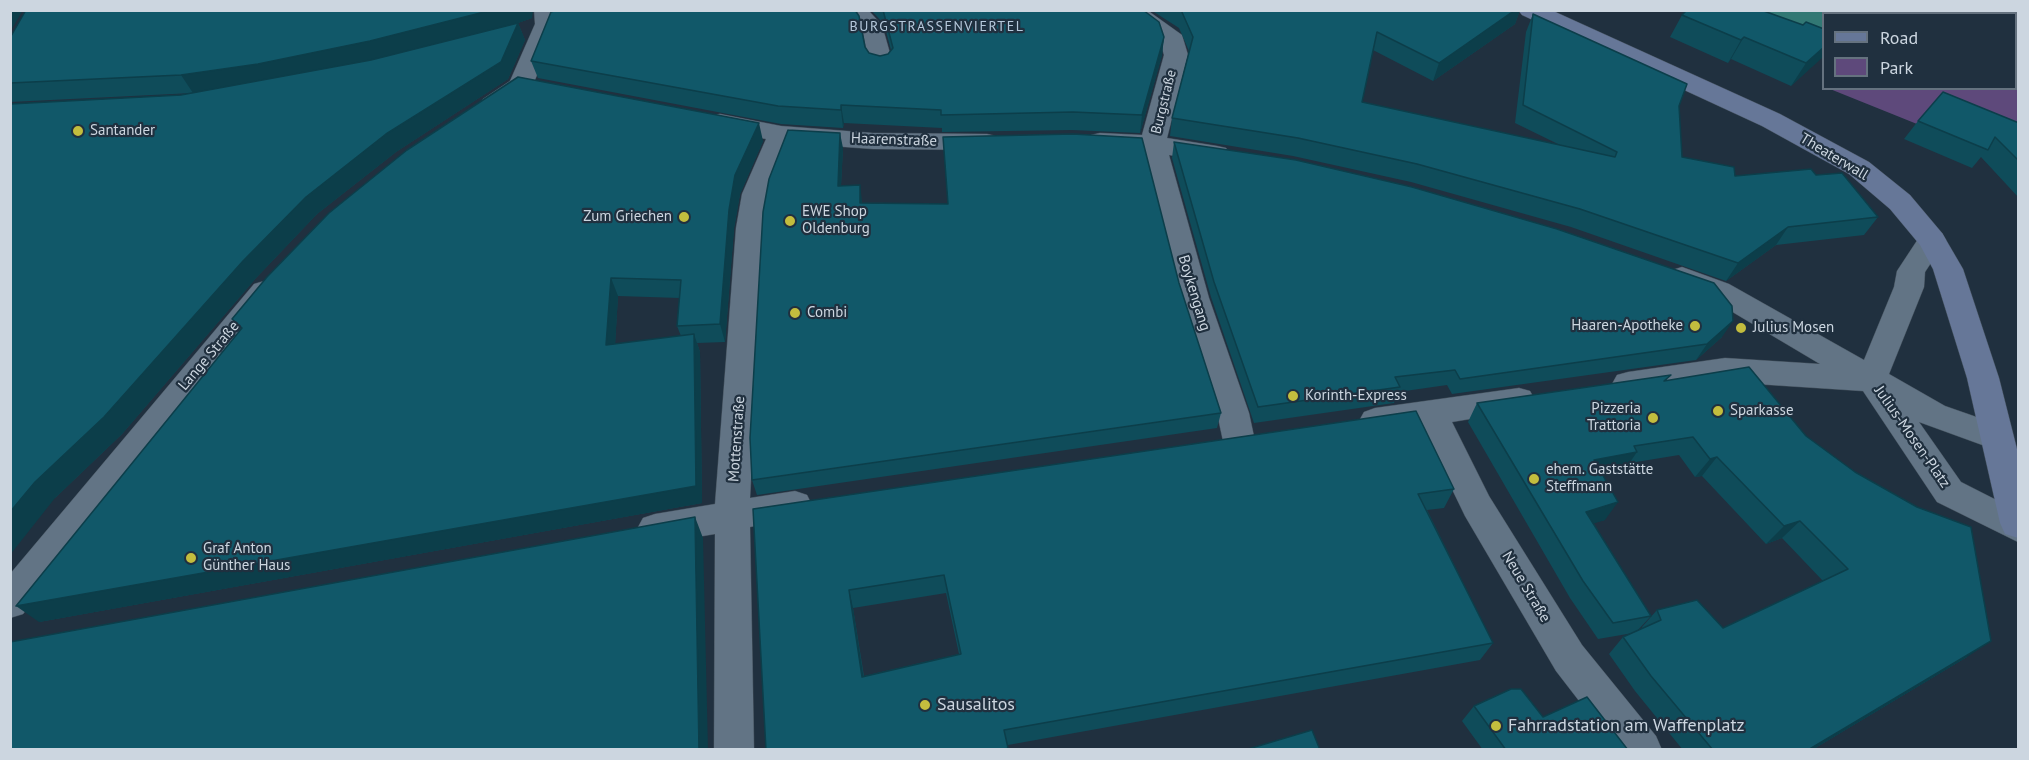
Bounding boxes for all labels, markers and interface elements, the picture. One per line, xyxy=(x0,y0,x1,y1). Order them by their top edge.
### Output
legend xyxy=(1822,12,2017,90)
district label: BURGSTRASSENVIERTEL xyxy=(850,19,1024,35)
text: Road xyxy=(1880,26,1918,49)
text: Park xyxy=(1880,56,1913,79)
street label: Burgstraße xyxy=(1148,68,1180,136)
place label: Santander xyxy=(90,122,155,140)
marker: Santander xyxy=(71,124,85,138)
street label: Haarenstraße xyxy=(851,129,937,151)
street label: Theaterwall xyxy=(1797,130,1871,184)
place label: EWE Shop Oldenburg xyxy=(802,203,870,238)
place label: Zum Griechen xyxy=(583,208,672,226)
marker: Zum Griechen xyxy=(677,210,691,224)
marker: EWE Shop Oldenburg xyxy=(783,214,797,228)
street label: Boykengang xyxy=(1174,253,1214,333)
place label: Combi xyxy=(807,304,847,322)
marker: Combi xyxy=(788,306,802,320)
place label: Haaren-Apotheke xyxy=(1571,317,1683,335)
street label: Lange Straße xyxy=(175,318,243,394)
marker: Haaren-Apotheke xyxy=(1688,319,1702,333)
place label: Julius Mosen xyxy=(1753,319,1834,337)
marker: Julius Mosen xyxy=(1734,321,1748,335)
street label: Julius-Mosen-Platz xyxy=(1870,383,1954,491)
place label: Korinth-Express xyxy=(1305,387,1407,405)
marker: Korinth-Express xyxy=(1286,389,1300,403)
street label: Mottenstraße xyxy=(725,395,749,483)
place label: Pizzeria Trattoria xyxy=(1587,400,1641,435)
place label: Sparkasse xyxy=(1730,402,1793,420)
marker: Sparkasse xyxy=(1711,404,1725,418)
marker: Pizzeria Trattoria xyxy=(1646,411,1660,425)
place label: ehem. Gaststätte Steffmann xyxy=(1546,461,1653,496)
marker: ehem. Gaststätte Steffmann xyxy=(1527,472,1541,486)
place label: Graf Anton Günther Haus xyxy=(203,540,290,575)
street label: Neue Straße xyxy=(1498,548,1554,626)
marker: Graf Anton Günther Haus xyxy=(184,551,198,565)
place label: Sausalitos xyxy=(937,694,1015,716)
marker: Sausalitos xyxy=(918,698,932,712)
place label: Fahrradstation am Waffenplatz xyxy=(1508,715,1745,737)
marker: Fahrradstation am Waffenplatz xyxy=(1489,719,1503,733)

